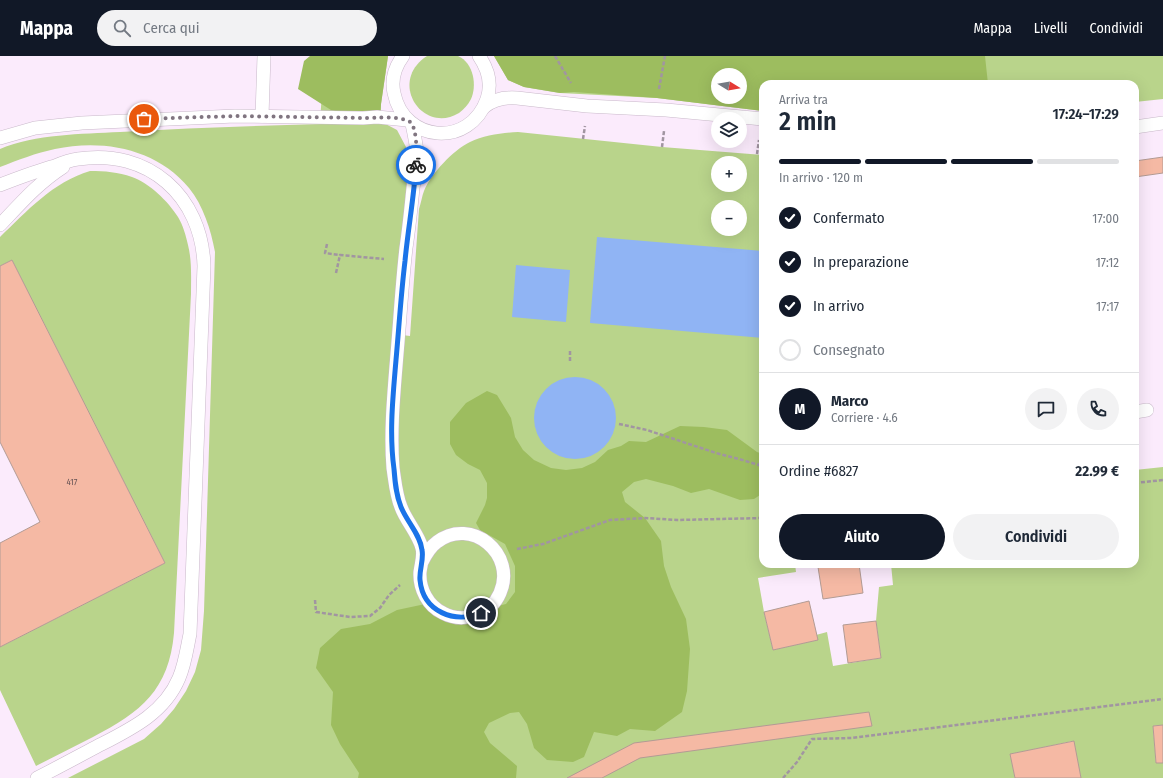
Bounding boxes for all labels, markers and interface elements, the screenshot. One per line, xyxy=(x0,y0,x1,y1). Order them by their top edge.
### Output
search box xyxy=(97,10,377,46)
text: Mappa xyxy=(20,17,73,40)
icon: search xyxy=(111,17,133,39)
text: Cerca qui xyxy=(143,19,199,37)
text: Mappa xyxy=(973,20,1012,37)
text: Livelli xyxy=(1034,20,1068,37)
text: Condividi xyxy=(1090,20,1143,37)
north arrow xyxy=(711,68,747,104)
map controls xyxy=(711,68,747,236)
text: Arriva tra xyxy=(779,92,828,107)
pin xyxy=(127,102,161,136)
text: 17:24–17:29 xyxy=(1052,105,1119,123)
text: 2 min xyxy=(779,106,837,137)
icon: bag xyxy=(133,108,155,130)
button: layers xyxy=(711,112,747,148)
courier xyxy=(396,145,436,185)
icon: bike xyxy=(405,154,427,176)
button: + xyxy=(711,156,747,192)
text: In arrivo · 120 m xyxy=(779,170,863,185)
button: − xyxy=(711,200,747,236)
icon: check xyxy=(779,207,801,229)
text: Confermato xyxy=(813,209,885,227)
text: 17:00 xyxy=(1092,211,1119,226)
icon: check xyxy=(779,251,801,273)
text: In preparazione xyxy=(813,253,909,271)
text: 17:12 xyxy=(1096,255,1119,270)
icon: check xyxy=(779,295,801,317)
text: In arrivo xyxy=(813,297,864,315)
text: 17:17 xyxy=(1096,299,1119,314)
text: Consegnato xyxy=(813,341,885,359)
button: chat xyxy=(1025,388,1067,430)
button: phone xyxy=(1077,388,1119,430)
text: Marco xyxy=(831,392,869,410)
text: M xyxy=(795,400,805,418)
text: Corriere · 4.6 xyxy=(831,410,898,425)
text: Ordine #6827 xyxy=(779,462,858,480)
text: 22.99 € xyxy=(1075,462,1119,480)
house number: 417 xyxy=(66,477,78,487)
button: Aiuto xyxy=(779,514,945,560)
button: Condividi xyxy=(953,514,1119,560)
pin xyxy=(464,596,498,630)
icon: home xyxy=(470,602,492,624)

